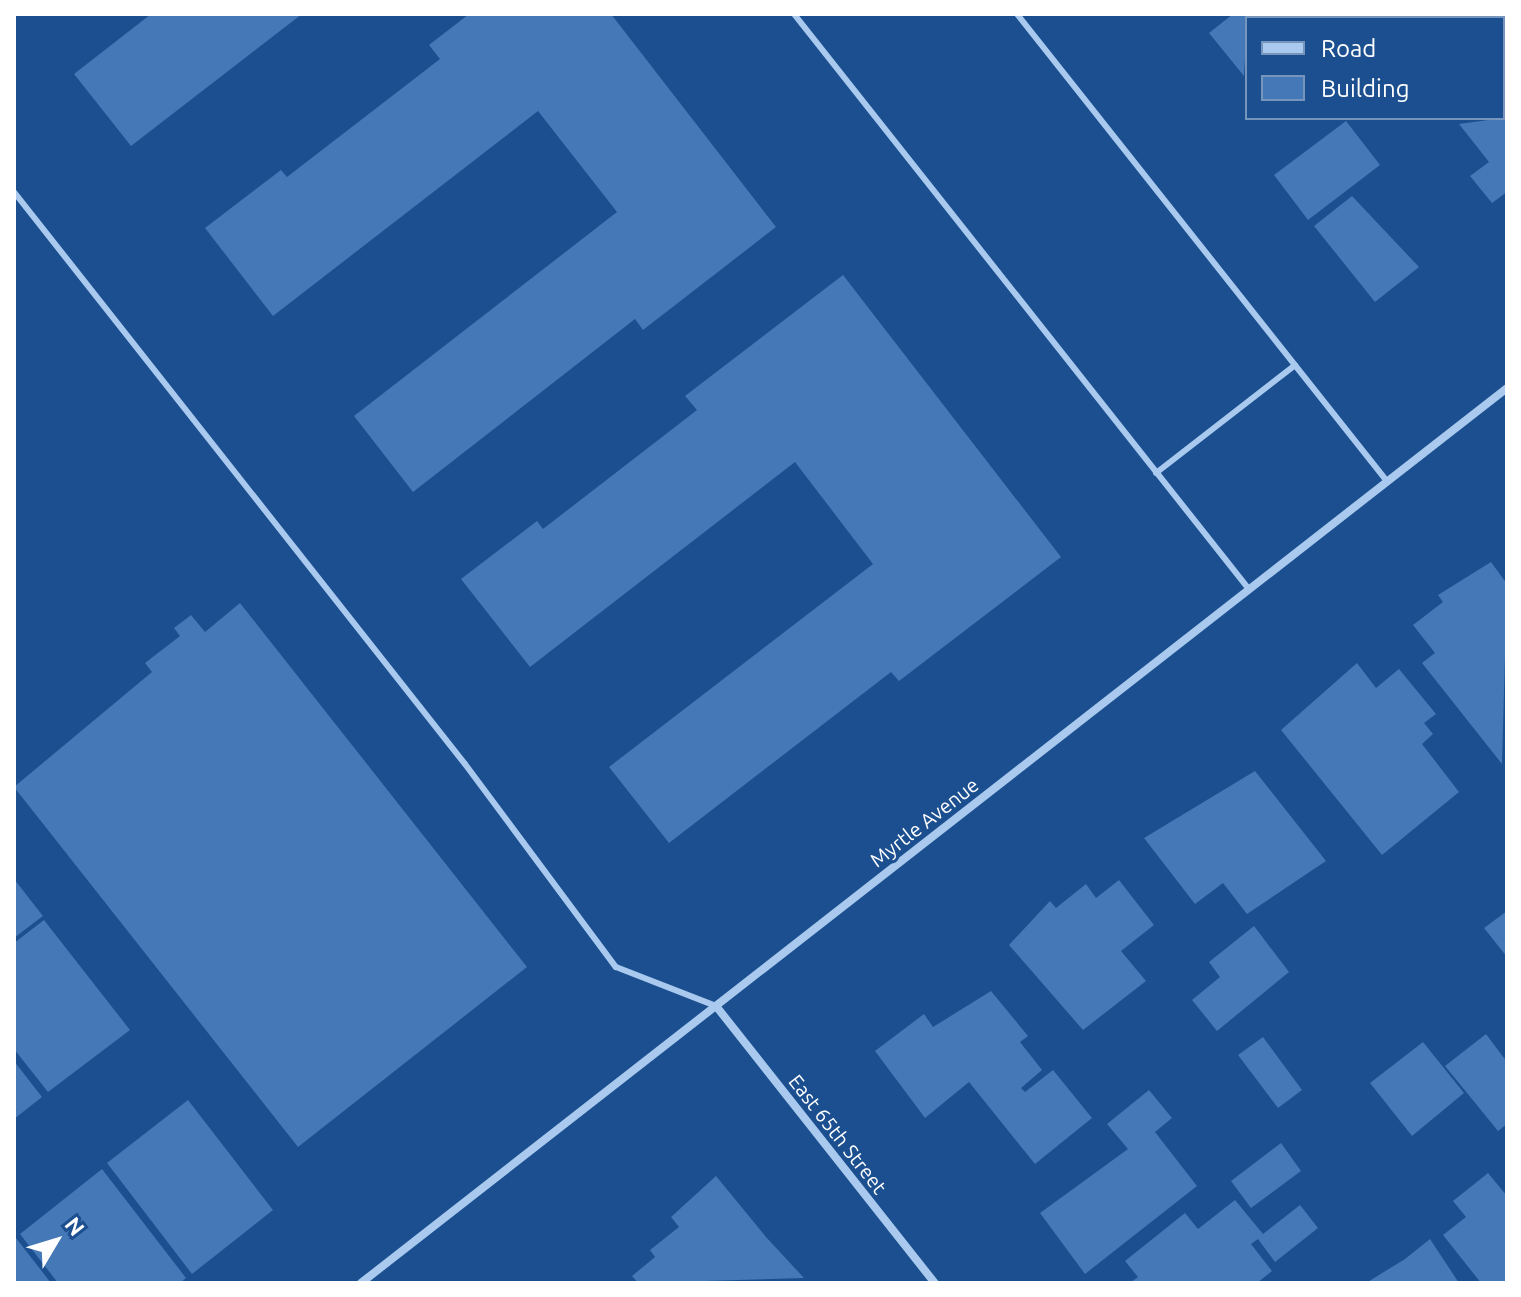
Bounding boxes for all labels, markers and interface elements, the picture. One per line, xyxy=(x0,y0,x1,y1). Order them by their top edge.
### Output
legend xyxy=(1245,16,1505,120)
text: Road xyxy=(1321,35,1376,62)
text: Building xyxy=(1321,75,1409,102)
street label: Myrtle Avenue xyxy=(865,772,983,872)
street label: East 65th Street xyxy=(784,1070,892,1198)
north arrow xyxy=(16,1201,96,1281)
text: N xyxy=(60,1212,90,1240)

